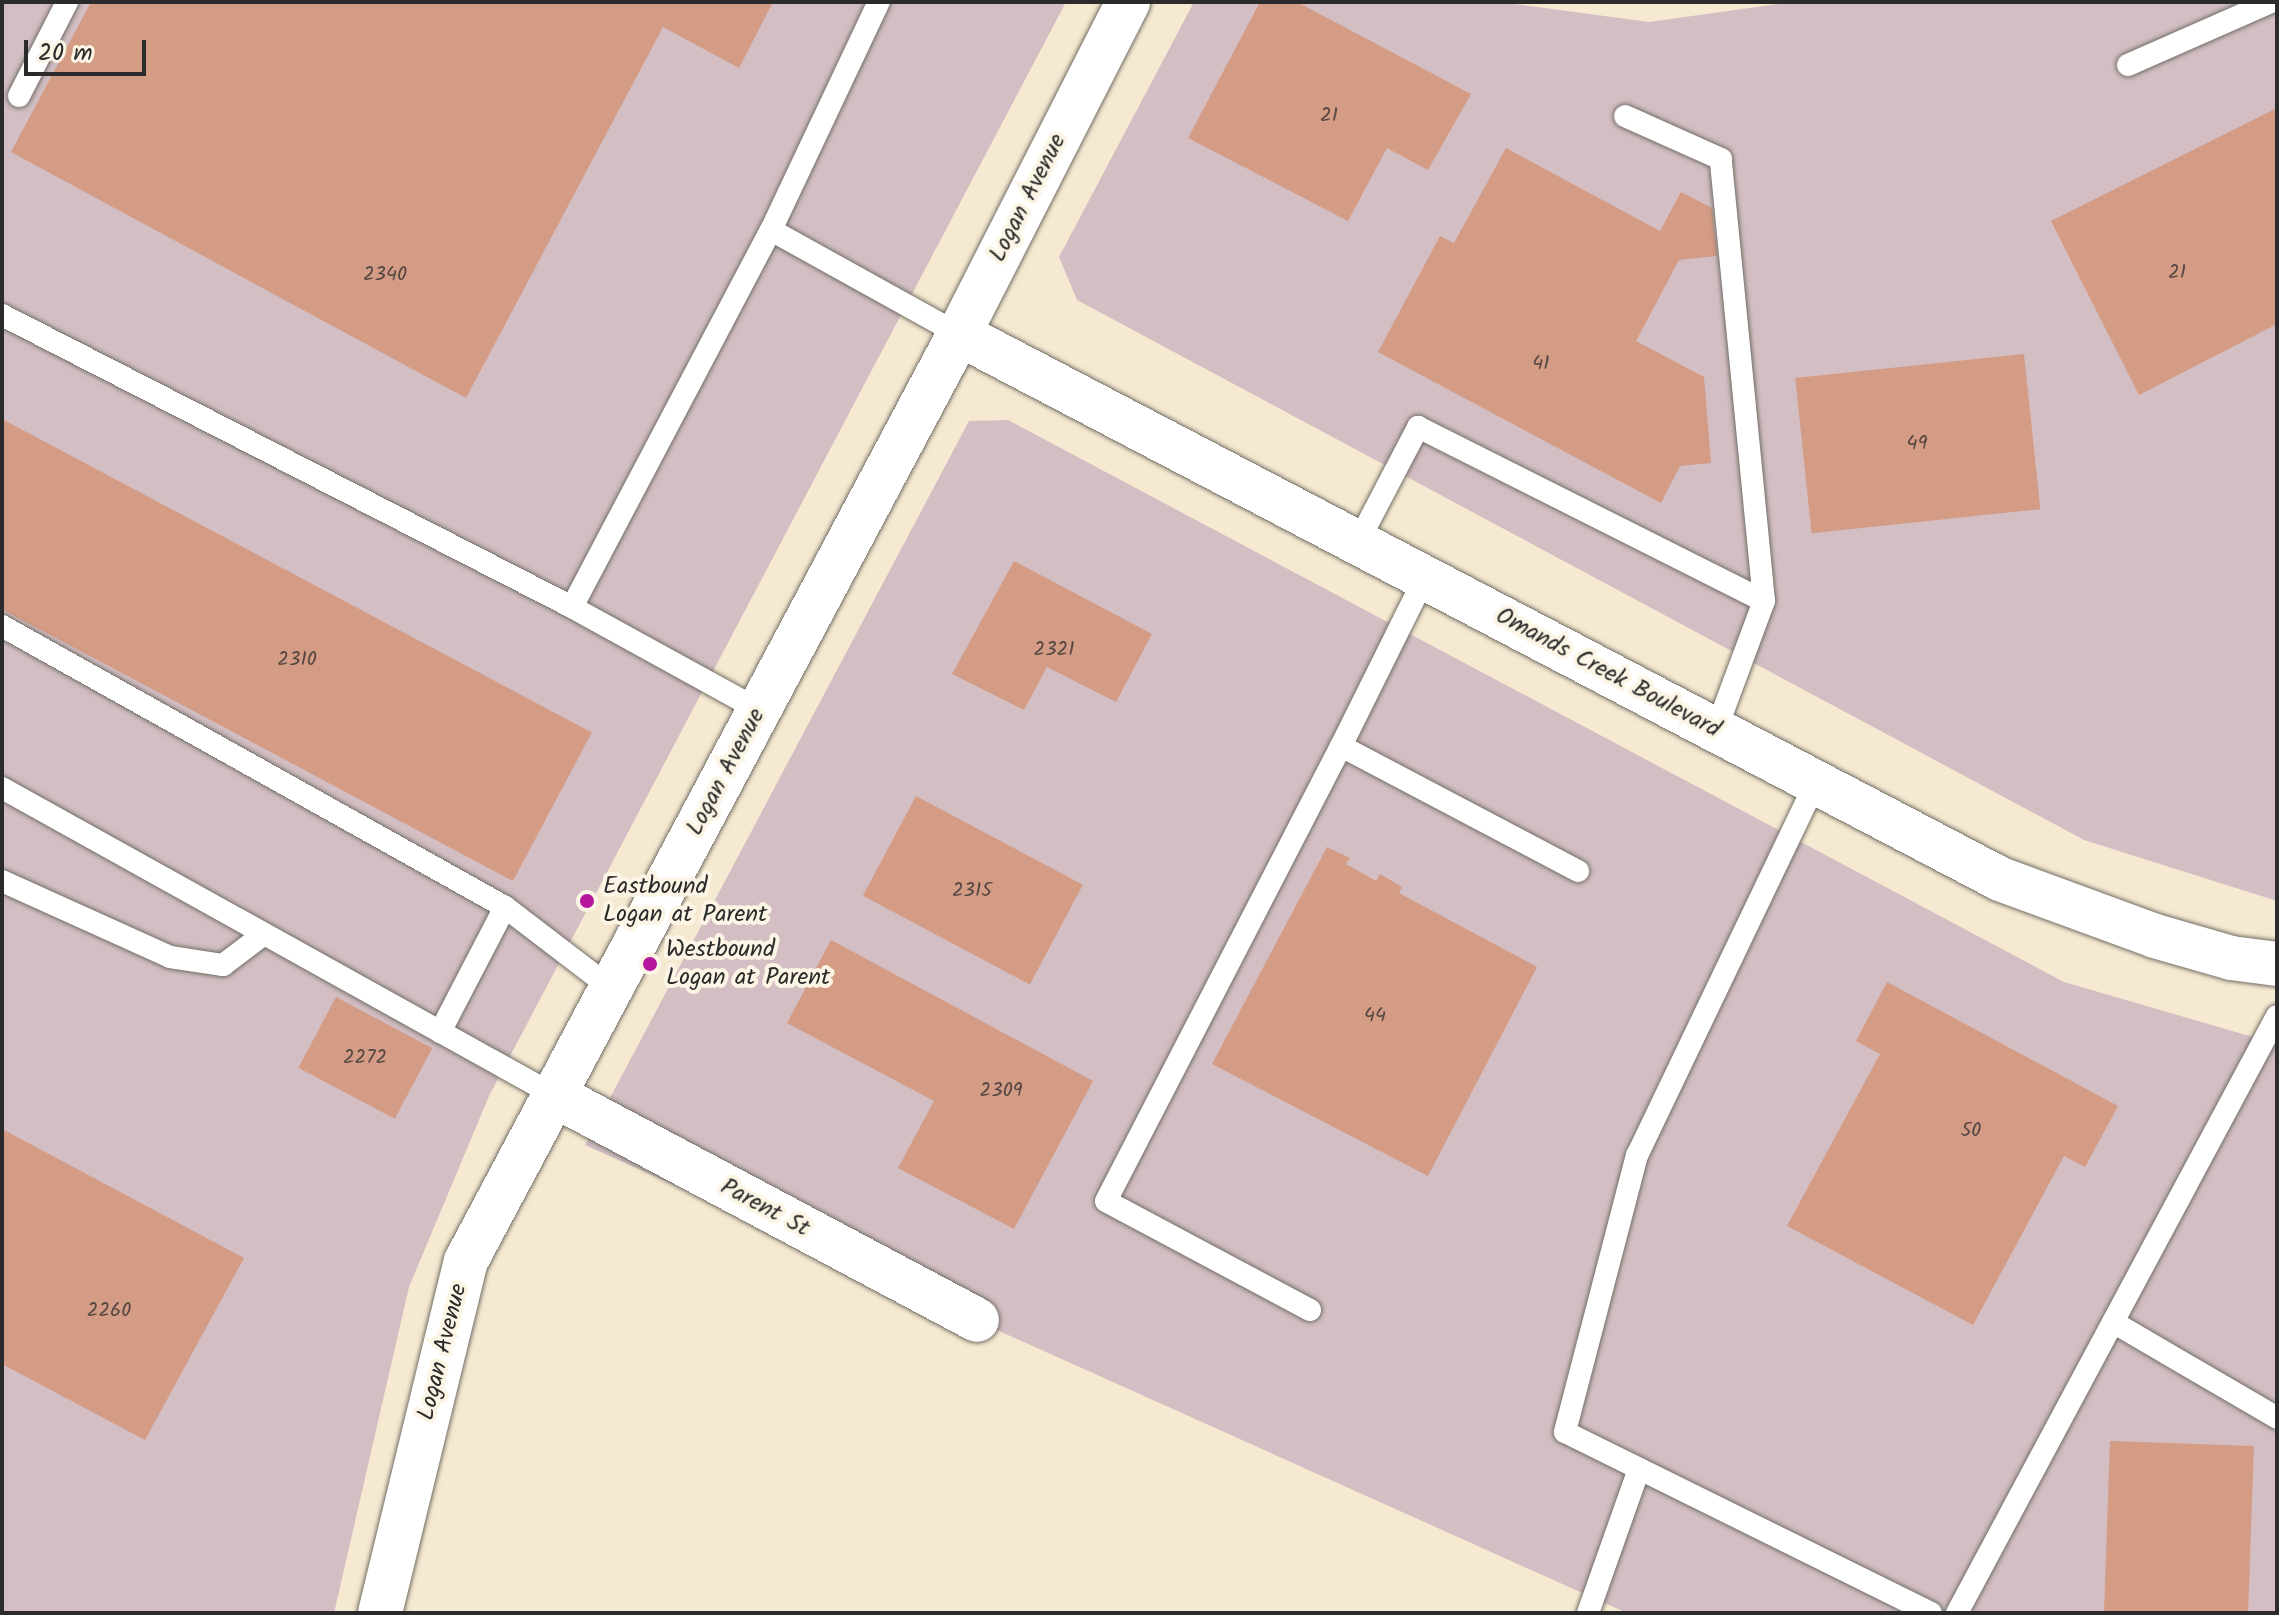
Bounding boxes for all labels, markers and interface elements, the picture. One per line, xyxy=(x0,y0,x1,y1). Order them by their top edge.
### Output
scale bar xyxy=(28,24,150,74)
text: 20 m xyxy=(38,34,93,73)
house number: 21 xyxy=(1320,104,1338,128)
street label: Logan Avenue xyxy=(983,129,1073,267)
house number: 21 xyxy=(2168,261,2186,285)
house number: 2340 xyxy=(363,263,407,287)
house number: 41 xyxy=(1532,352,1550,376)
house number: 49 xyxy=(1907,432,1927,456)
street label: Omands Creek Boulevard xyxy=(1491,602,1725,744)
house number: 2321 xyxy=(1034,638,1074,662)
house number: 2310 xyxy=(277,648,317,672)
street label: Logan Avenue xyxy=(680,704,772,840)
place label: Eastbound Logan at Parent xyxy=(603,873,767,929)
house number: 2315 xyxy=(952,879,992,903)
marker: Eastbound Logan at Parent xyxy=(578,892,596,910)
place label: Westbound Logan at Parent xyxy=(666,936,830,992)
marker: Westbound Logan at Parent xyxy=(641,955,659,973)
house number: 44 xyxy=(1364,1004,1386,1028)
house number: 2272 xyxy=(343,1046,387,1070)
house number: 2309 xyxy=(980,1079,1022,1103)
house number: 50 xyxy=(1961,1119,1981,1143)
street label: Parent St xyxy=(716,1173,814,1243)
street label: Logan Avenue xyxy=(412,1281,474,1423)
house number: 2260 xyxy=(87,1299,131,1323)

